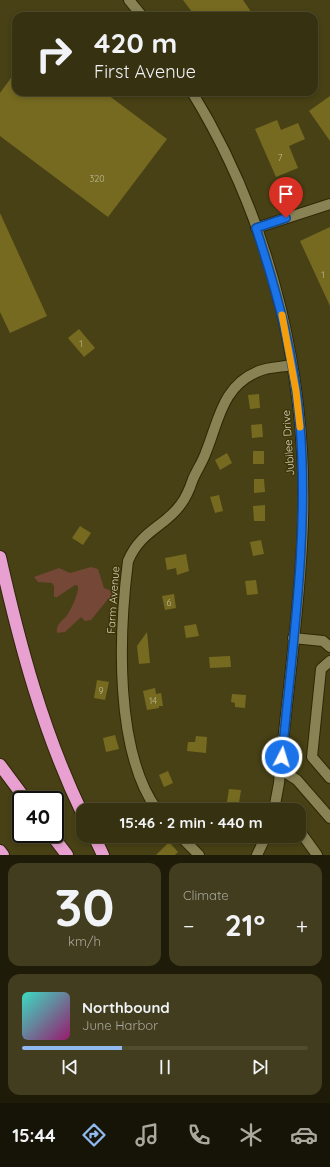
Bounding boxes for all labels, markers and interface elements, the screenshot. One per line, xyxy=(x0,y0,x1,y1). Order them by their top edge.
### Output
text: 420 m xyxy=(94,25,177,60)
icon: right xyxy=(28,28,80,80)
text: First Avenue xyxy=(94,60,196,83)
house number: 7 xyxy=(278,152,283,163)
house number: 320 xyxy=(89,173,105,184)
pin xyxy=(269,177,303,218)
icon: arrive xyxy=(275,183,297,205)
house number: 1 xyxy=(321,269,325,280)
house number: 1 xyxy=(79,338,83,349)
street label: Jubilee Drive xyxy=(279,410,297,476)
street label: Farm Avenue xyxy=(104,566,122,634)
house number: 6 xyxy=(167,597,172,608)
house number: 9 xyxy=(98,685,104,696)
house number: 14 xyxy=(149,695,157,706)
position arrow xyxy=(261,736,303,778)
speed limit sign: 40 xyxy=(12,791,64,843)
text: 15:46 · 2 min · 440 m xyxy=(119,813,263,832)
text: 30 xyxy=(55,874,114,939)
text: Climate xyxy=(183,887,229,903)
text: 21° xyxy=(225,906,265,944)
text: − xyxy=(183,912,194,940)
text: + xyxy=(296,912,308,940)
text: km/h xyxy=(68,933,101,949)
text: Northbound xyxy=(82,998,170,1017)
text: June Harbor xyxy=(82,1017,158,1033)
icon: previous xyxy=(59,1056,81,1078)
icon: pause xyxy=(154,1056,176,1078)
icon: next xyxy=(249,1056,271,1078)
icon: directions xyxy=(80,1121,108,1149)
icon: music xyxy=(133,1121,161,1149)
icon: phone xyxy=(185,1121,213,1149)
icon: climate xyxy=(237,1121,265,1149)
icon: car xyxy=(290,1121,318,1149)
text: 15:44 xyxy=(12,1124,56,1147)

